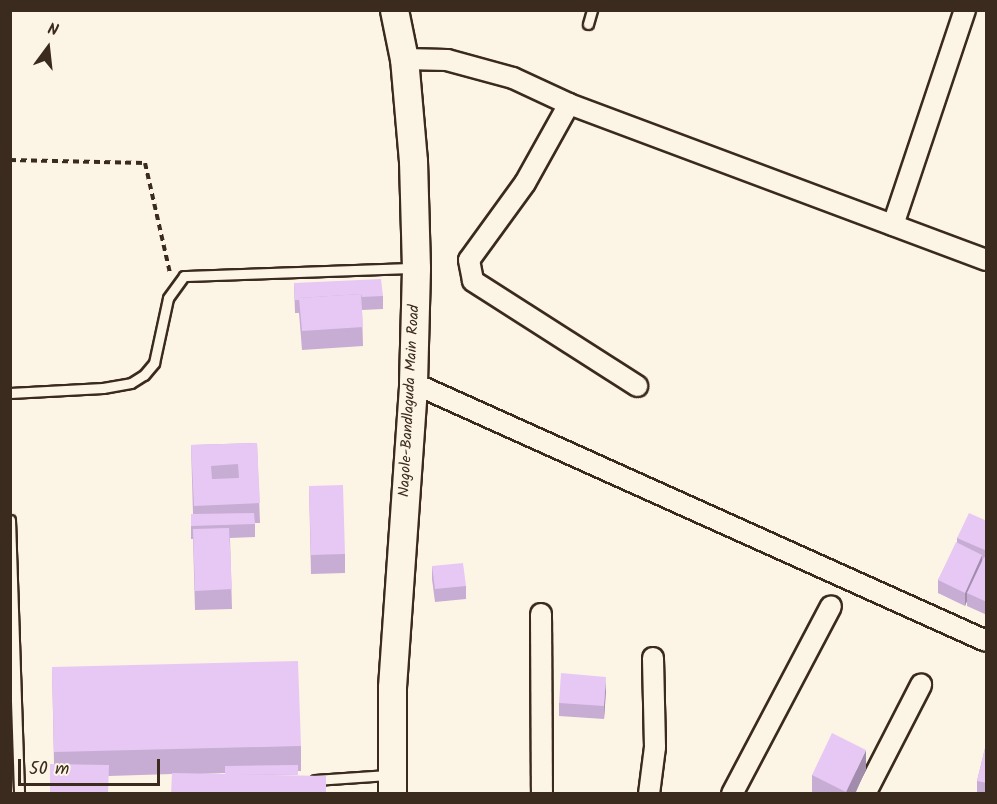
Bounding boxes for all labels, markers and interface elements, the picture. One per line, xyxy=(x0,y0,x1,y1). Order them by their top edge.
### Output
text: N xyxy=(45,17,61,44)
north arrow xyxy=(18,18,78,78)
street label: Nagole-Bandlaguda Main Road xyxy=(396,304,424,498)
scale bar xyxy=(21,747,164,785)
text: 50 m xyxy=(29,755,69,784)

